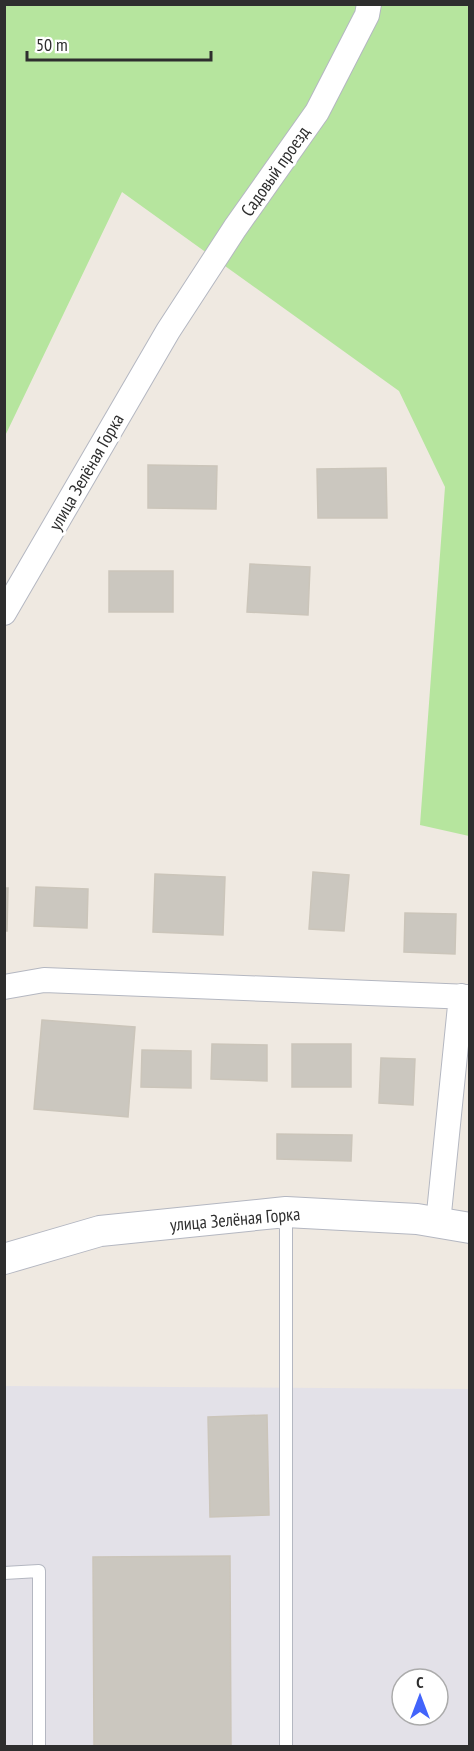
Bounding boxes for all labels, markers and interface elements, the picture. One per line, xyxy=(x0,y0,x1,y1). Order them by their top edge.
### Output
scale bar xyxy=(27,24,212,62)
text: 50 m xyxy=(36,33,68,56)
street label: Садовый проезд xyxy=(236,121,315,221)
street label: улица Зелёная Горка xyxy=(43,410,129,534)
street label: улица Зелёная Горка xyxy=(169,1202,301,1236)
north arrow xyxy=(390,1667,450,1727)
text: С xyxy=(416,1672,424,1692)

